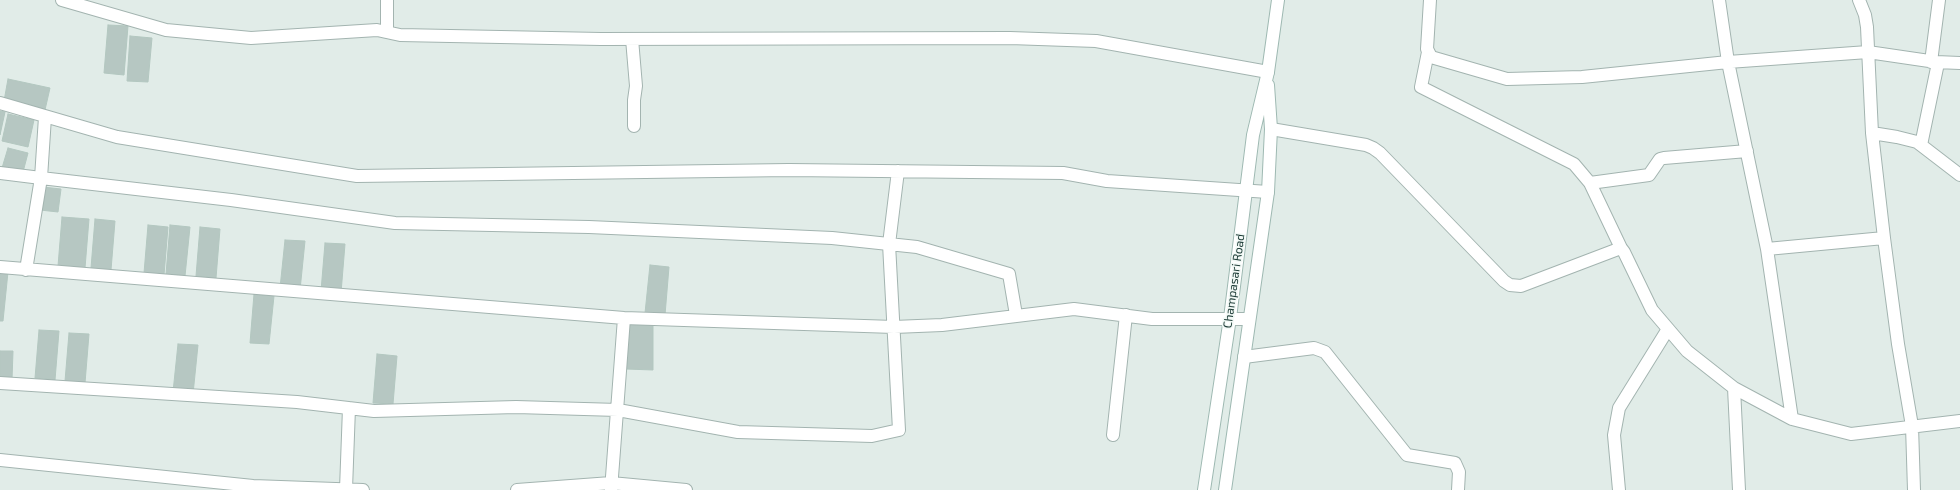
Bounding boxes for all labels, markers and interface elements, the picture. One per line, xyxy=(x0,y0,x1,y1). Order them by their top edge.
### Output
street label: Champasari Road xyxy=(1220,233,1248,329)

